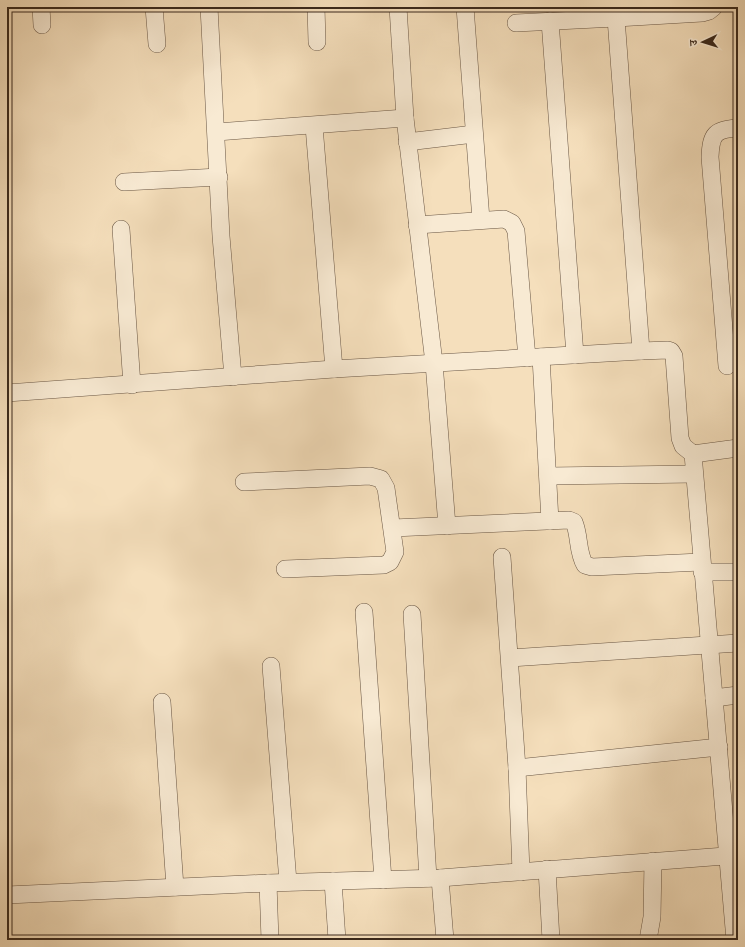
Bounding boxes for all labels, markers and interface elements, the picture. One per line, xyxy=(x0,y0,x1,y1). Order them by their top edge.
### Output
north arrow xyxy=(683,22,723,62)
text: उ xyxy=(687,38,700,47)

